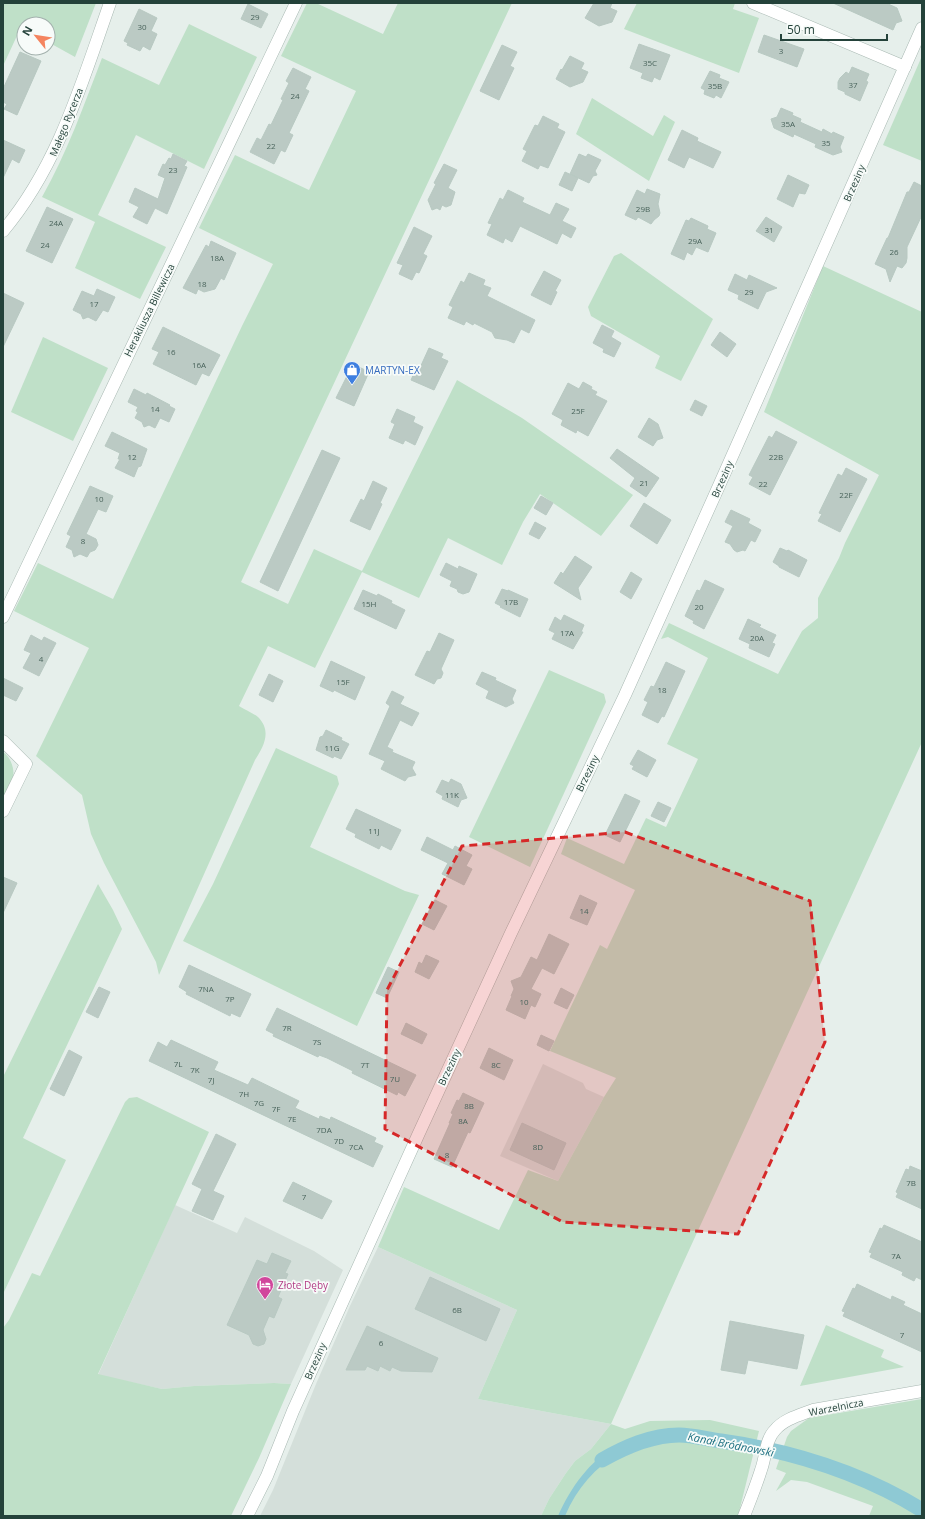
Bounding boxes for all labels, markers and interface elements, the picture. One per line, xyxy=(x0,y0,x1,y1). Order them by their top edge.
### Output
house number: 29 xyxy=(250,11,260,22)
north arrow xyxy=(16,16,56,56)
scale bar xyxy=(781,16,887,42)
house number: 30 xyxy=(137,21,147,32)
text: 50 m xyxy=(787,21,815,38)
text: N xyxy=(18,23,36,38)
house number: 3 xyxy=(779,45,784,56)
house number: 35C xyxy=(643,57,657,68)
house number: 37 xyxy=(848,79,858,90)
house number: 35B xyxy=(708,80,722,91)
street label: Małego Rycerza xyxy=(46,86,86,158)
house number: 24 xyxy=(290,90,300,101)
house number: 35A xyxy=(781,118,796,129)
house number: 35 xyxy=(821,137,831,148)
house number: 22 xyxy=(266,140,276,151)
street label: Brzeziny xyxy=(840,161,869,204)
house number: 23 xyxy=(168,164,178,175)
house number: 29B xyxy=(636,203,650,214)
house number: 24A xyxy=(49,217,64,228)
house number: 31 xyxy=(764,224,774,235)
house number: 29A xyxy=(688,235,703,246)
house number: 24 xyxy=(40,239,50,250)
house number: 26 xyxy=(889,246,899,257)
house number: 18A xyxy=(210,252,225,263)
street label: Herakliusza Billewicza xyxy=(120,261,178,359)
house number: 18 xyxy=(197,278,207,289)
house number: 29 xyxy=(744,286,754,297)
house number: 17 xyxy=(89,298,99,309)
house number: 16 xyxy=(166,346,176,357)
house number: 16A xyxy=(192,359,207,370)
shop icon: MARTYN-EX xyxy=(342,360,362,385)
place label: MARTYN-EX xyxy=(365,363,420,377)
house number: 14 xyxy=(150,403,160,414)
house number: 25F xyxy=(571,405,585,416)
house number: 12 xyxy=(127,451,137,462)
house number: 22B xyxy=(769,451,783,462)
street label: Brzeziny xyxy=(708,457,737,500)
house number: 21 xyxy=(639,477,649,488)
house number: 22 xyxy=(758,478,768,489)
house number: 22F xyxy=(839,489,853,500)
house number: 10 xyxy=(94,493,104,504)
house number: 8 xyxy=(81,535,86,546)
house number: 17B xyxy=(504,596,518,607)
house number: 15H xyxy=(361,598,377,609)
house number: 20 xyxy=(694,601,704,612)
house number: 17A xyxy=(560,627,575,638)
house number: 20A xyxy=(750,632,765,643)
house number: 4 xyxy=(39,653,44,664)
house number: 15F xyxy=(336,676,350,687)
house number: 18 xyxy=(657,684,667,695)
house number: 11G xyxy=(325,742,340,753)
street label: Brzeziny xyxy=(572,751,602,794)
house number: 11K xyxy=(445,789,459,800)
house number: 11J xyxy=(368,825,380,836)
house number: 14 xyxy=(579,905,589,916)
house number: 7NA xyxy=(198,983,215,994)
house number: 7P xyxy=(225,993,235,1004)
house number: 10 xyxy=(519,996,529,1007)
house number: 7R xyxy=(282,1022,292,1033)
house number: 7S xyxy=(313,1036,321,1047)
street label: Brzeziny xyxy=(434,1045,464,1088)
house number: 7L xyxy=(174,1058,182,1069)
house number: 7T xyxy=(361,1059,370,1070)
house number: 8C xyxy=(491,1059,501,1070)
house number: 7K xyxy=(190,1064,200,1075)
house number: 7U xyxy=(390,1073,400,1084)
house number: 7J xyxy=(208,1074,214,1085)
house number: 7H xyxy=(239,1088,249,1099)
house number: 7G xyxy=(254,1097,264,1108)
house number: 8B xyxy=(464,1100,474,1111)
house number: 7F xyxy=(272,1103,280,1114)
house number: 7E xyxy=(287,1113,297,1124)
house number: 8A xyxy=(458,1115,469,1126)
house number: 7DA xyxy=(316,1124,333,1135)
house number: 7D xyxy=(334,1135,344,1146)
house number: 7CA xyxy=(349,1141,364,1152)
house number: 8D xyxy=(533,1141,543,1152)
house number: 8 xyxy=(445,1149,450,1160)
house number: 7B xyxy=(906,1177,916,1188)
house number: 7 xyxy=(302,1191,307,1202)
house number: 7A xyxy=(891,1250,902,1261)
hotel icon: Złote Dęby xyxy=(255,1275,275,1300)
place label: Złote Dęby xyxy=(278,1278,329,1292)
house number: 6B xyxy=(452,1304,462,1315)
house number: 7 xyxy=(900,1329,905,1340)
house number: 6 xyxy=(379,1337,384,1348)
street label: Brzeziny xyxy=(301,1339,330,1382)
street label: Warzelnicza xyxy=(807,1395,865,1419)
water label: Kanał Bródnowski xyxy=(687,1428,776,1460)

